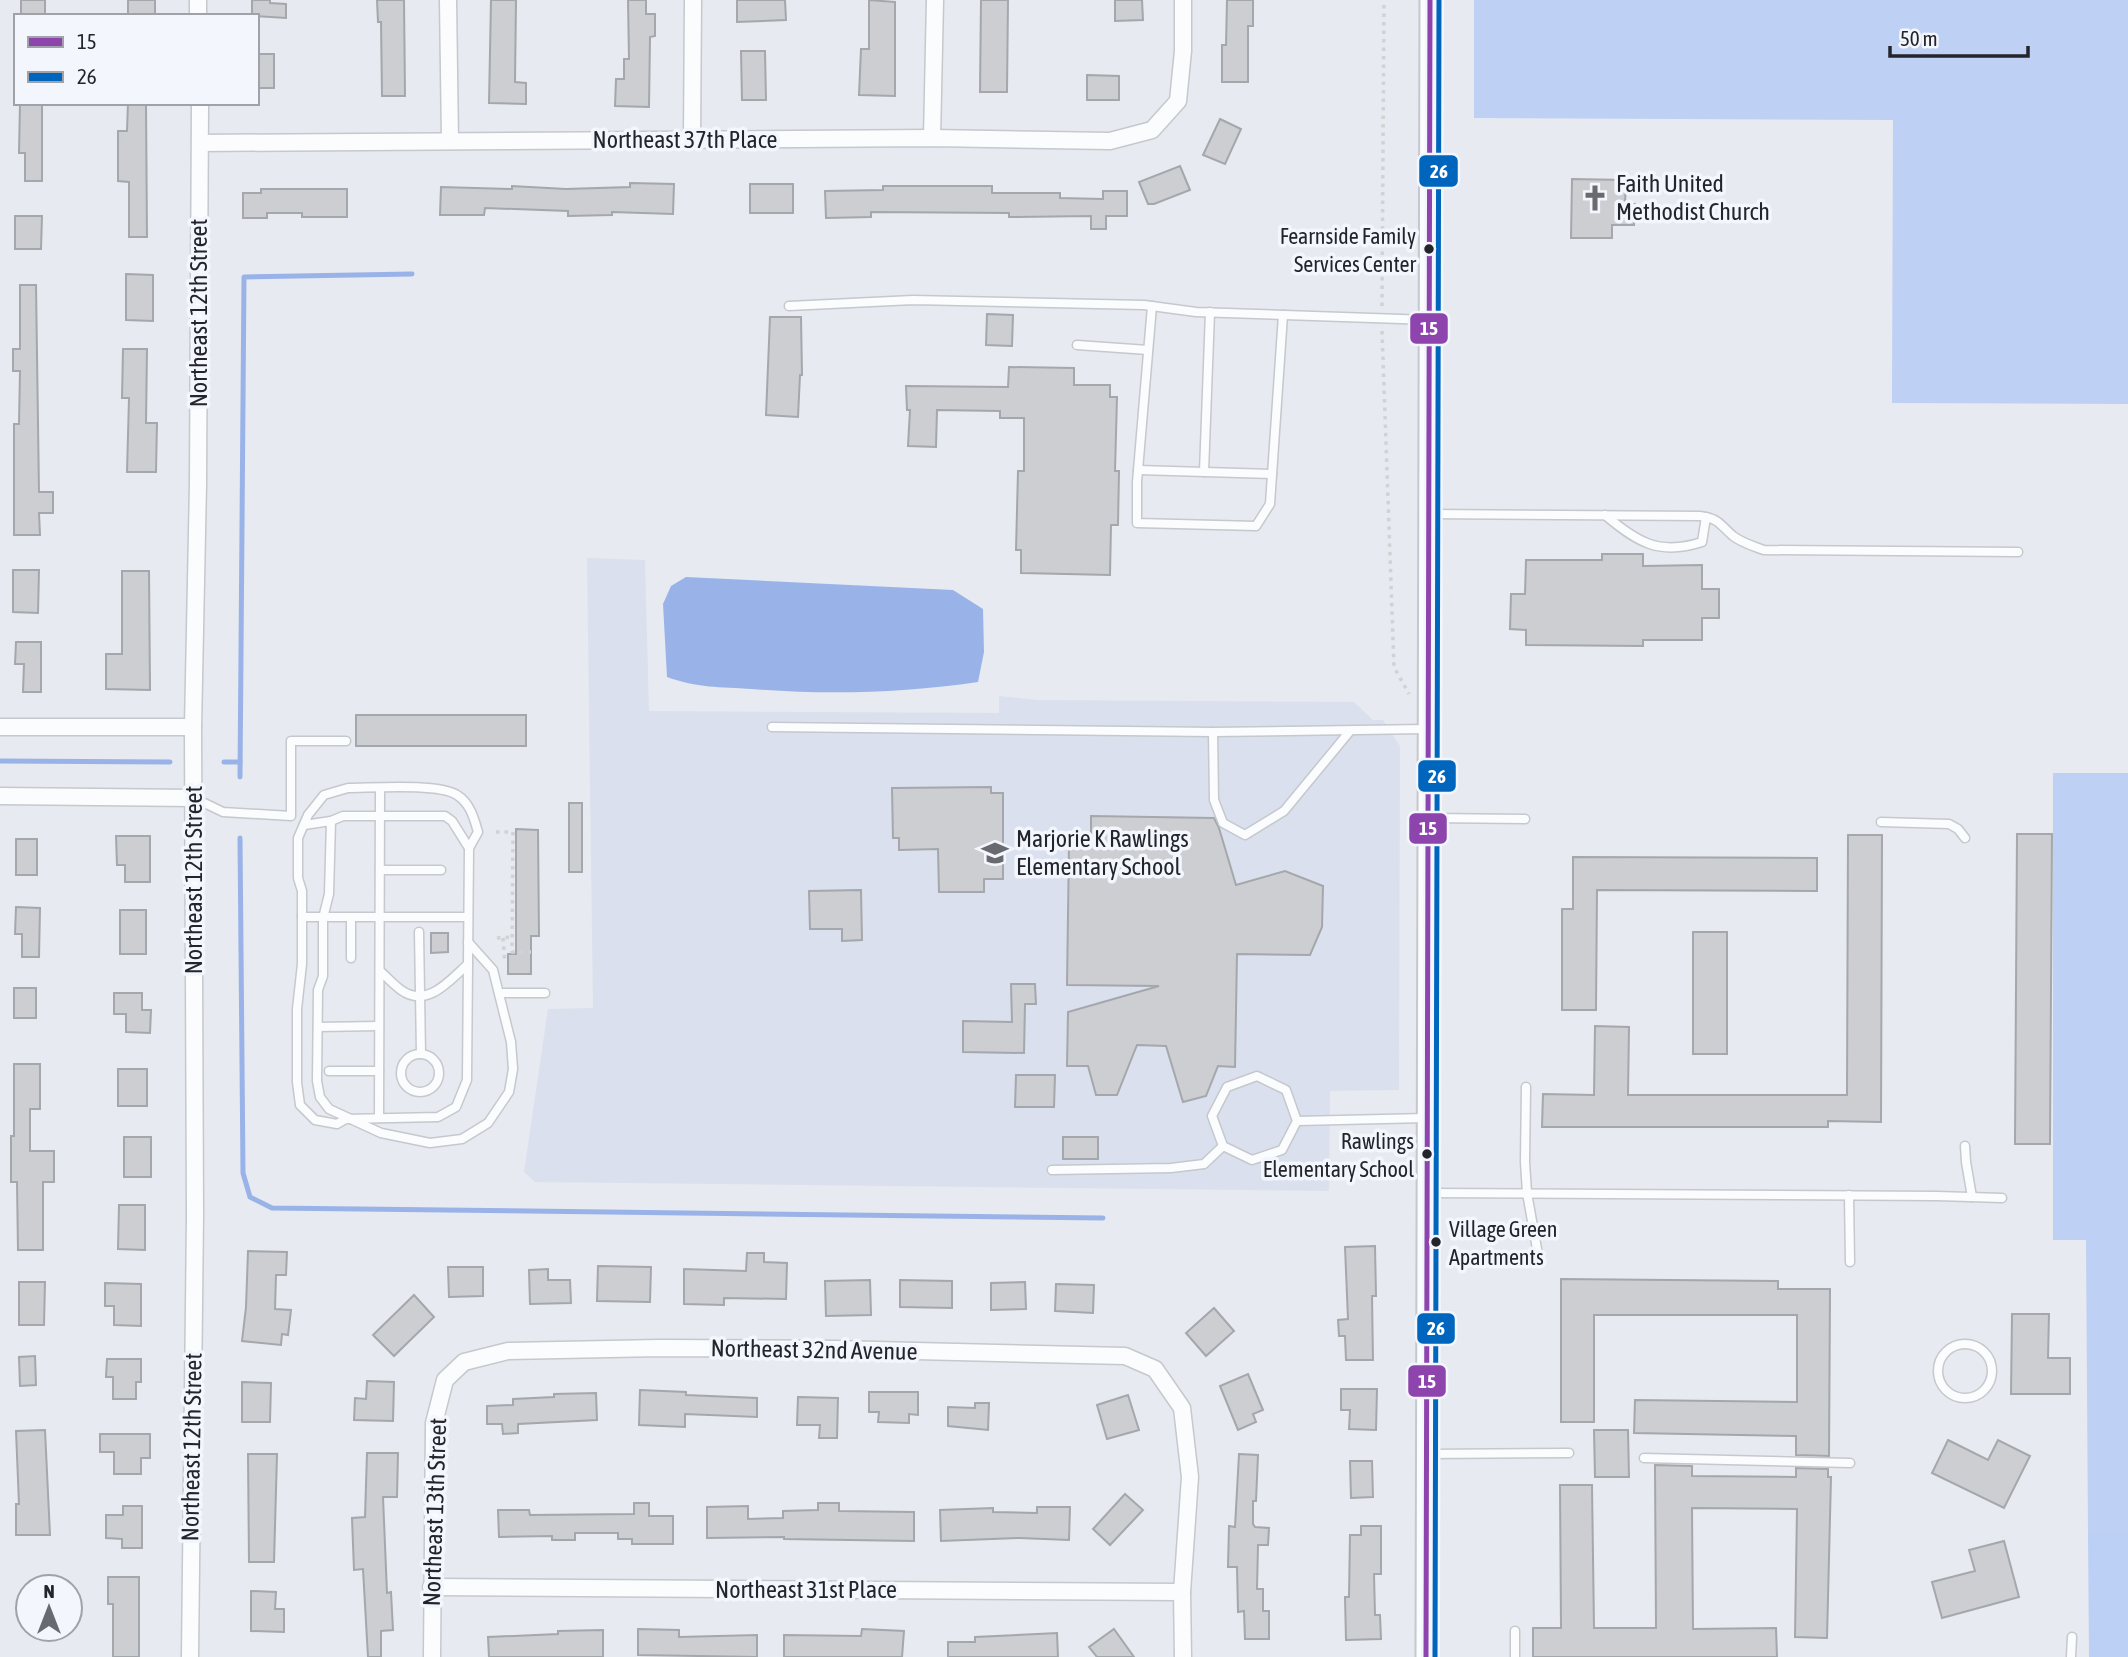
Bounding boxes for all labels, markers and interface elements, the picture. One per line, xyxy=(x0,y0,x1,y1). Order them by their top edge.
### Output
legend xyxy=(14,14,259,105)
scale bar xyxy=(1890,14,2028,58)
text: 50 m xyxy=(1900,26,1938,50)
text: 15 xyxy=(77,29,97,53)
text: 26 xyxy=(77,64,97,88)
street label: Northeast 37th Place xyxy=(592,126,778,153)
line badge: 26 xyxy=(1418,154,1459,188)
text: 26 xyxy=(1430,160,1448,182)
place label: Faith United Methodist Church xyxy=(1616,170,1770,225)
church icon: Faith United Methodist Church xyxy=(1580,183,1610,213)
street label: Northeast 12th Street xyxy=(185,219,212,407)
place label: Fearnside Family Services Center xyxy=(1280,223,1417,277)
marker: Fearnside Family Services Center xyxy=(1422,242,1436,256)
line badge: 15 xyxy=(1409,312,1449,345)
text: 15 xyxy=(1420,317,1438,339)
line badge: 26 xyxy=(1417,759,1457,793)
text: 26 xyxy=(1428,765,1446,787)
street label: Northeast 12th Street xyxy=(180,786,207,974)
line badge: 15 xyxy=(1408,812,1448,845)
text: 15 xyxy=(1419,817,1437,839)
place label: Marjorie K Rawlings Elementary School xyxy=(1016,825,1189,880)
school or university icon: Marjorie K Rawlings Elementary School xyxy=(980,838,1010,868)
place label: Rawlings Elementary School xyxy=(1263,1128,1414,1182)
marker: Rawlings Elementary School xyxy=(1420,1147,1434,1161)
place label: Village Green Apartments xyxy=(1449,1216,1557,1270)
marker: Village Green Apartments xyxy=(1429,1235,1443,1249)
line badge: 26 xyxy=(1416,1312,1456,1345)
text: 26 xyxy=(1427,1317,1445,1339)
street label: Northeast 32nd Avenue xyxy=(710,1334,918,1365)
street label: Northeast 12th Street xyxy=(176,1352,207,1542)
line badge: 15 xyxy=(1407,1364,1447,1398)
text: 15 xyxy=(1418,1370,1436,1392)
street label: Northeast 13th Street xyxy=(418,1417,451,1607)
north arrow xyxy=(14,1573,84,1643)
street label: Northeast 31st Place xyxy=(715,1576,897,1603)
text: N xyxy=(43,1580,55,1602)

